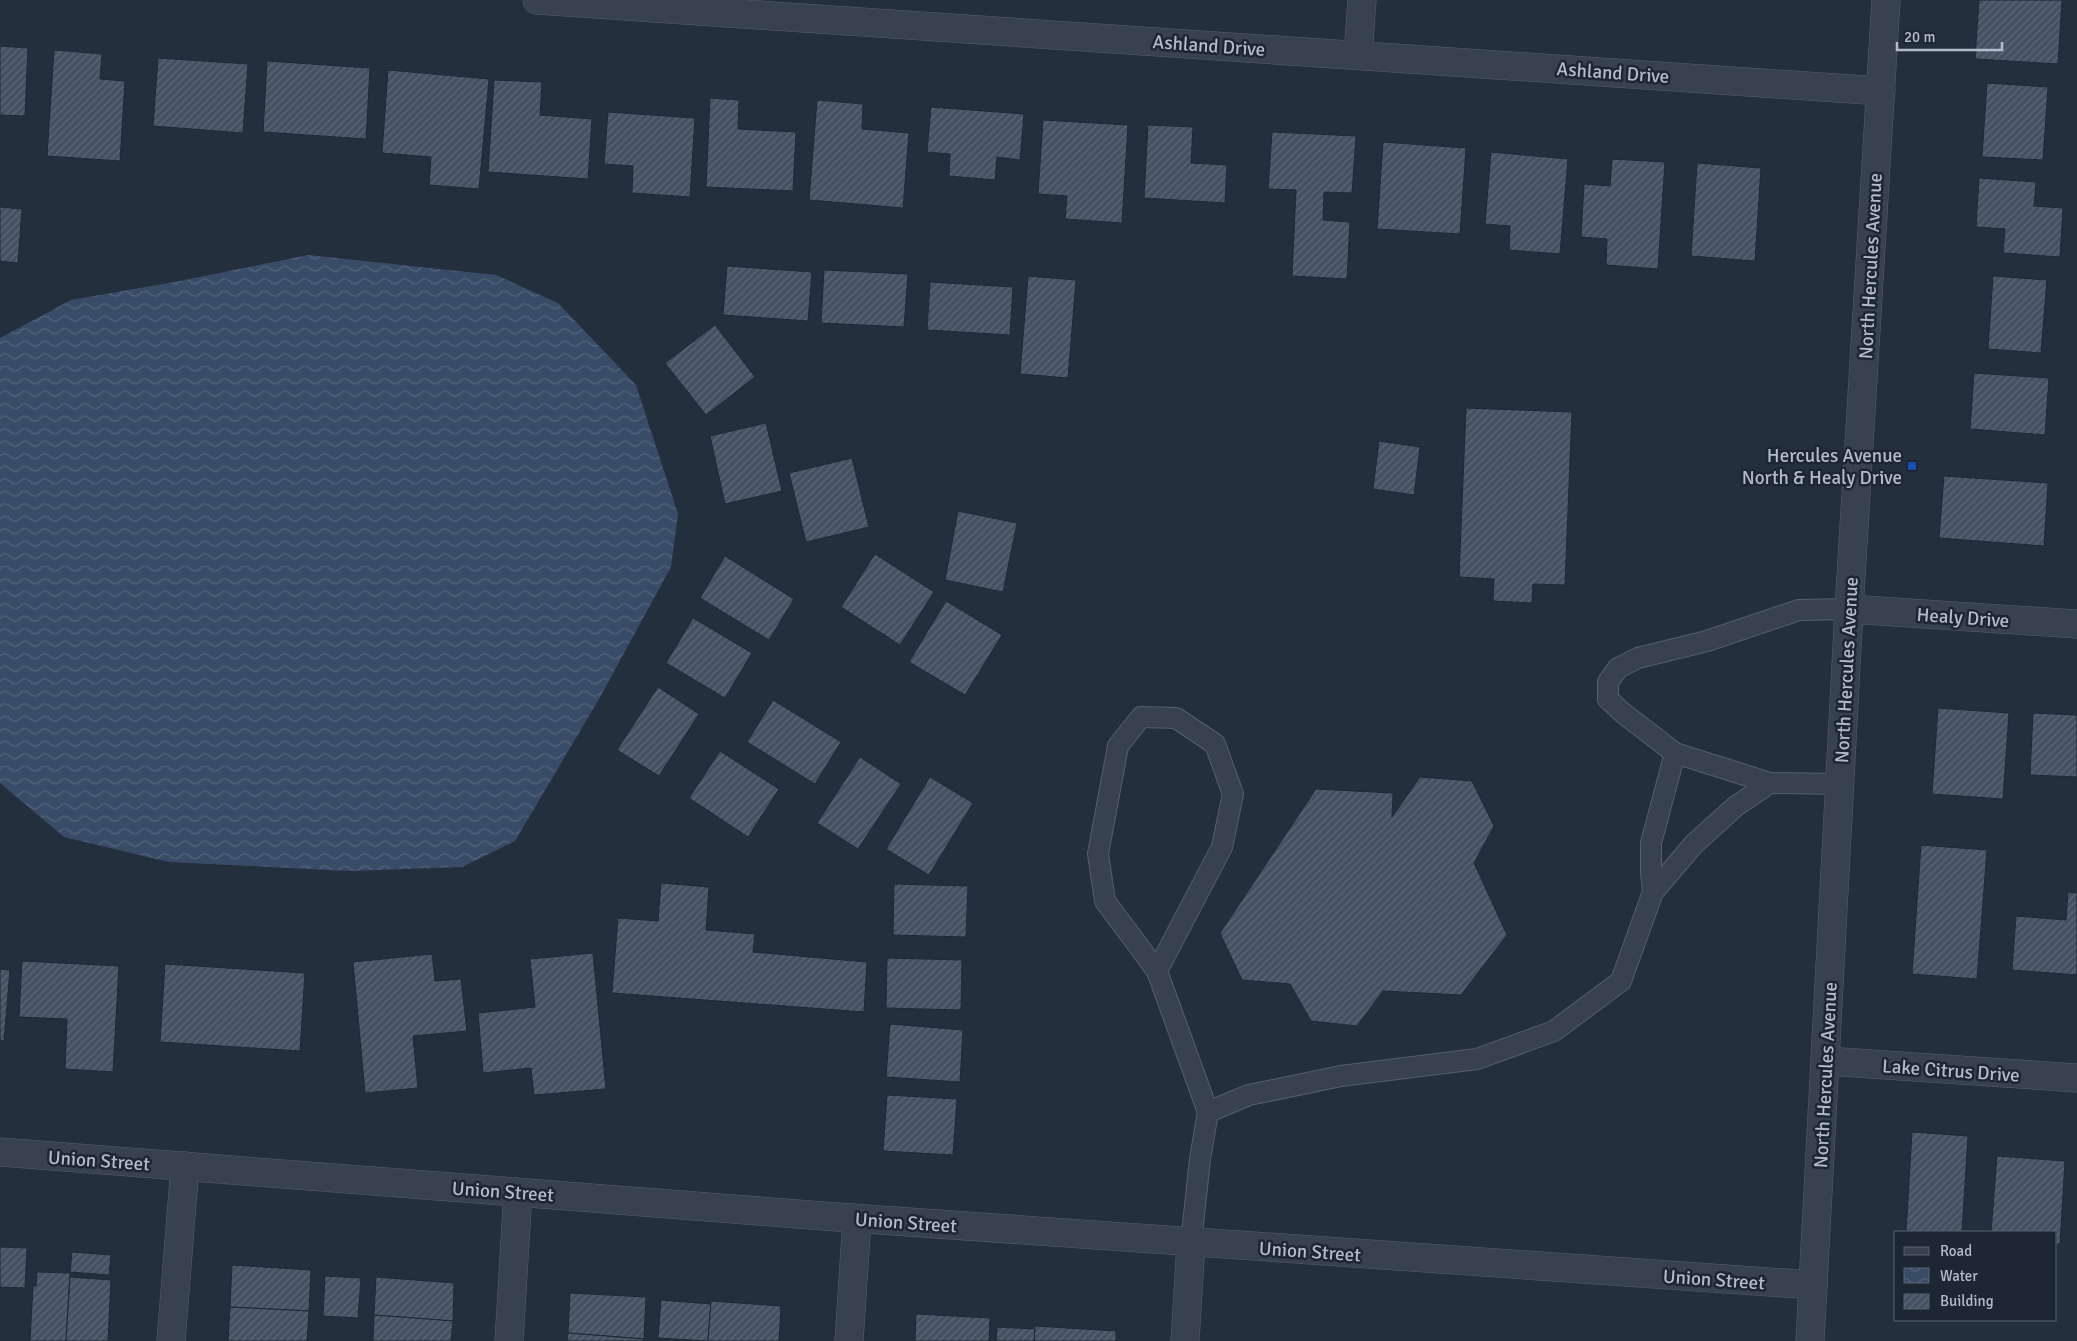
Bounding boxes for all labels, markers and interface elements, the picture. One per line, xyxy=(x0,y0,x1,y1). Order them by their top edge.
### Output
scale bar xyxy=(1897,20,2002,52)
text: 20 m xyxy=(1904,28,1935,46)
street label: Ashland Drive xyxy=(1152,30,1266,62)
street label: Ashland Drive xyxy=(1556,57,1670,89)
street label: North Hercules Avenue xyxy=(1854,172,1888,360)
place label: Hercules Avenue North & Healy Drive xyxy=(1742,444,1902,490)
marker: Hercules Avenue North & Healy Drive xyxy=(1906,460,1918,472)
street label: North Hercules Avenue xyxy=(1830,576,1864,764)
street label: Healy Drive xyxy=(1916,603,2010,633)
street label: North Hercules Avenue xyxy=(1809,981,1843,1169)
street label: Lake Citrus Drive xyxy=(1881,1054,2020,1088)
street label: Union Street xyxy=(47,1145,151,1177)
street label: Union Street xyxy=(451,1176,555,1208)
street label: Union Street xyxy=(854,1207,958,1239)
legend xyxy=(1894,1231,2057,1321)
street label: Union Street xyxy=(1258,1236,1362,1268)
text: Road xyxy=(1940,1242,1972,1260)
street label: Union Street xyxy=(1662,1264,1766,1296)
text: Water xyxy=(1940,1267,1978,1285)
text: Building xyxy=(1940,1292,1994,1310)

